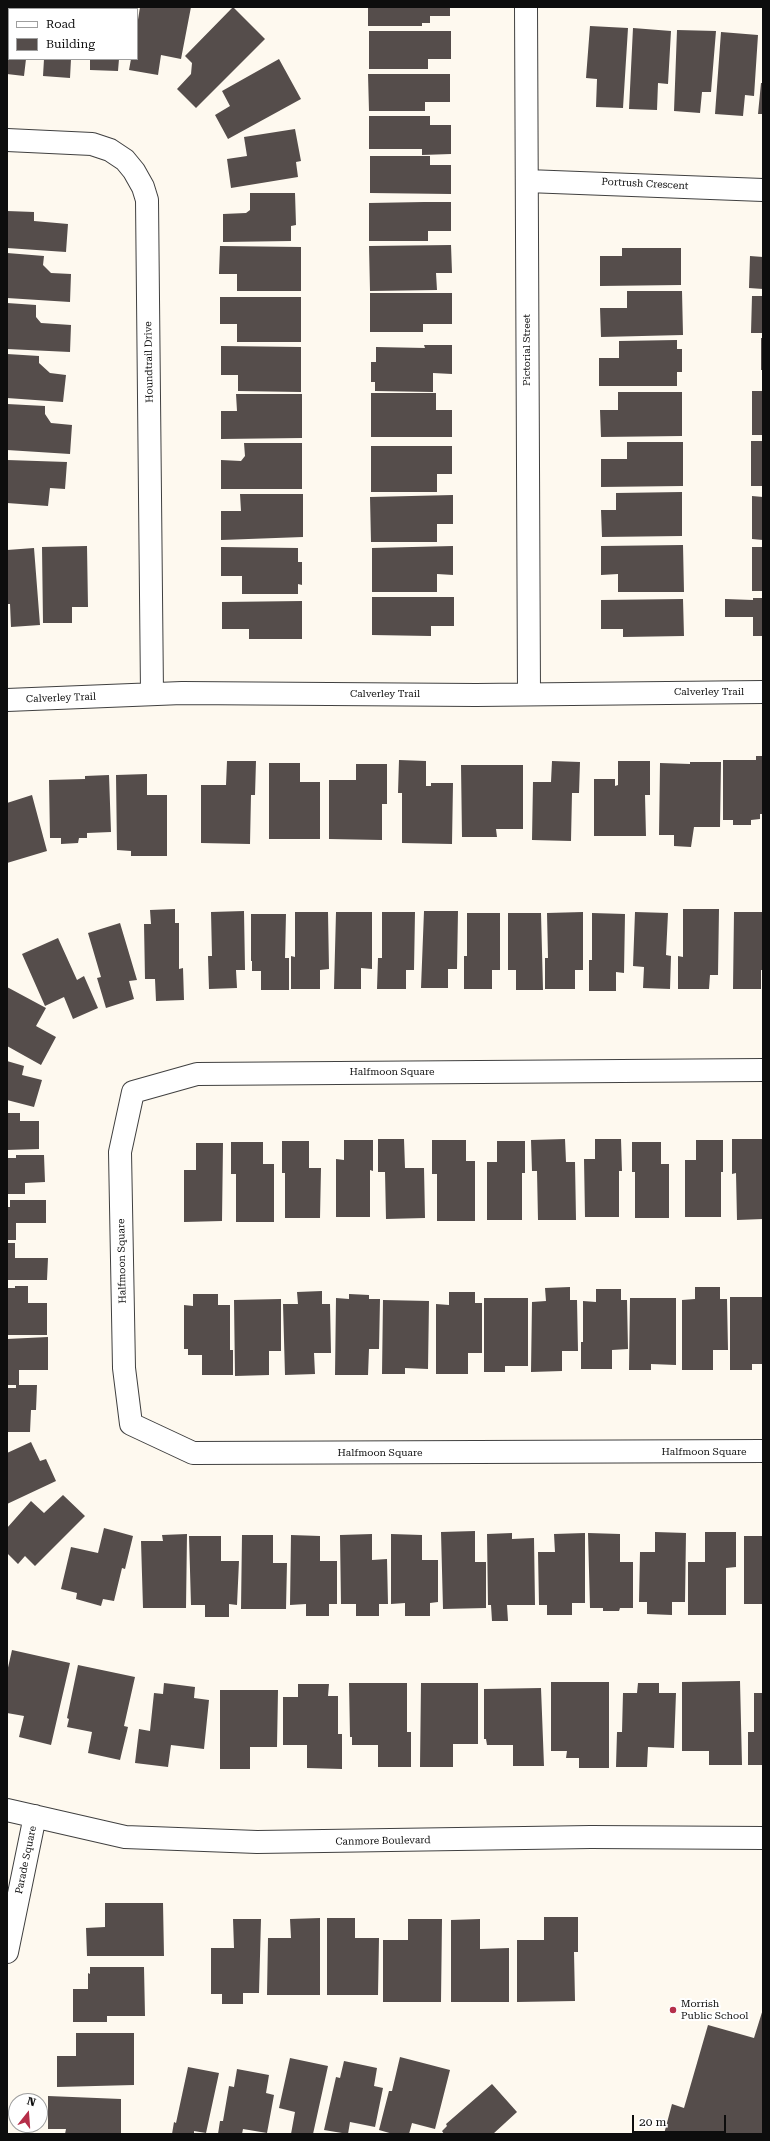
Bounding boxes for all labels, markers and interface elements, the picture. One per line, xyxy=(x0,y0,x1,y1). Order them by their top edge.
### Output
legend xyxy=(8,8,138,60)
text: Road xyxy=(46,17,75,31)
text: Building xyxy=(46,37,95,51)
street label: Portrush Crescent xyxy=(601,176,689,192)
street label: Pictorial Street xyxy=(521,314,533,386)
street label: Houndtrail Drive xyxy=(142,321,156,403)
street label: Calverley Trail xyxy=(674,686,744,698)
street label: Calverley Trail xyxy=(350,688,420,700)
street label: Calverley Trail xyxy=(26,691,96,705)
street label: Halfmoon Square xyxy=(350,1066,434,1078)
street label: Halfmoon Square xyxy=(115,1218,129,1304)
street label: Halfmoon Square xyxy=(662,1446,746,1458)
street label: Halfmoon Square xyxy=(338,1447,422,1459)
street label: Parade Square xyxy=(13,1825,39,1895)
street label: Canmore Boulevard xyxy=(335,1834,431,1848)
place label: Morrish Public School xyxy=(681,1998,748,2022)
marker: Morrish Public School xyxy=(668,2005,678,2015)
north arrow xyxy=(8,2093,48,2133)
text: N xyxy=(25,2095,37,2109)
scale bar xyxy=(634,2107,728,2133)
text: 20 m xyxy=(639,2115,666,2129)

